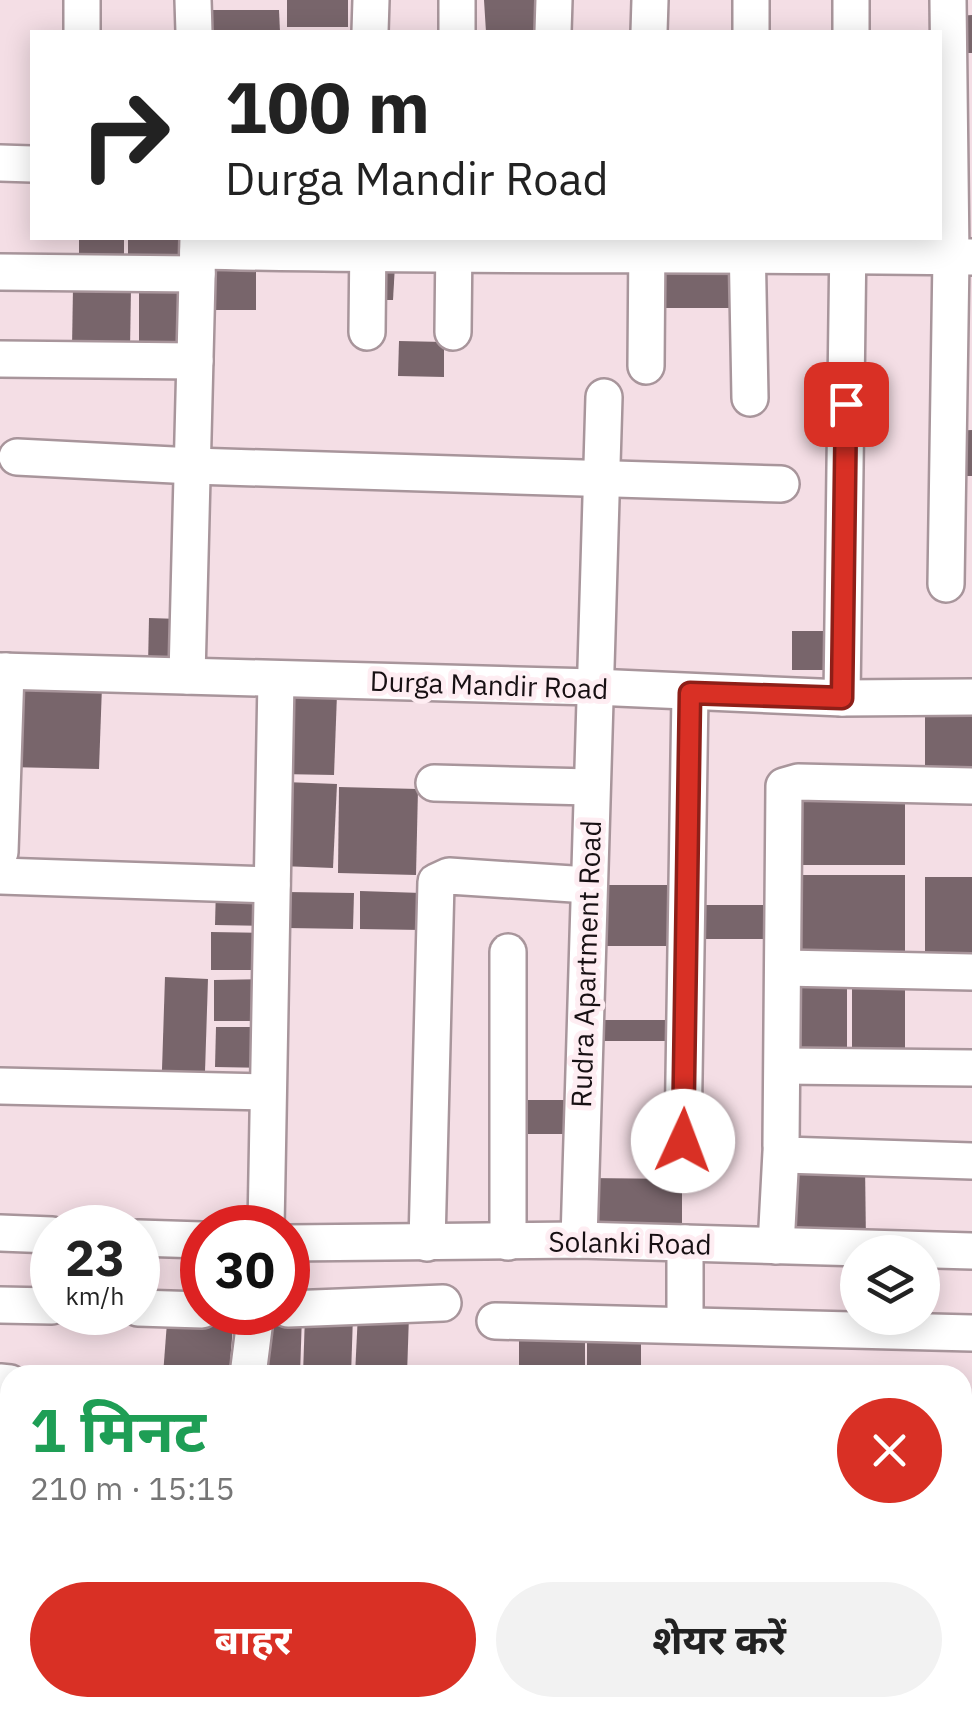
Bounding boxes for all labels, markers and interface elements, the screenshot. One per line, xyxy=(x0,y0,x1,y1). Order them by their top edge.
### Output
text: 100 m xyxy=(225,61,430,152)
icon: right xyxy=(60,70,190,200)
text: Durga Mandir Road xyxy=(225,149,609,207)
pin xyxy=(804,362,889,447)
icon: arrive xyxy=(819,377,874,432)
street label: Durga Mandir Road xyxy=(369,662,609,707)
street label: Rudra Apartment Road xyxy=(562,820,609,1108)
position arrow xyxy=(631,1089,735,1193)
speed limit sign: 30 xyxy=(180,1205,310,1335)
street label: Solanki Road xyxy=(548,1223,712,1262)
text: 23 xyxy=(65,1225,125,1290)
map controls xyxy=(840,1235,940,1335)
button: layers xyxy=(840,1235,940,1335)
text: km/h xyxy=(66,1279,124,1312)
text: 1 मिनट xyxy=(30,1390,206,1469)
button: close xyxy=(837,1398,942,1503)
text: 210 m · 15:15 xyxy=(30,1467,235,1509)
button: बाहर xyxy=(30,1582,476,1697)
button: शेयर करें xyxy=(496,1582,942,1697)

